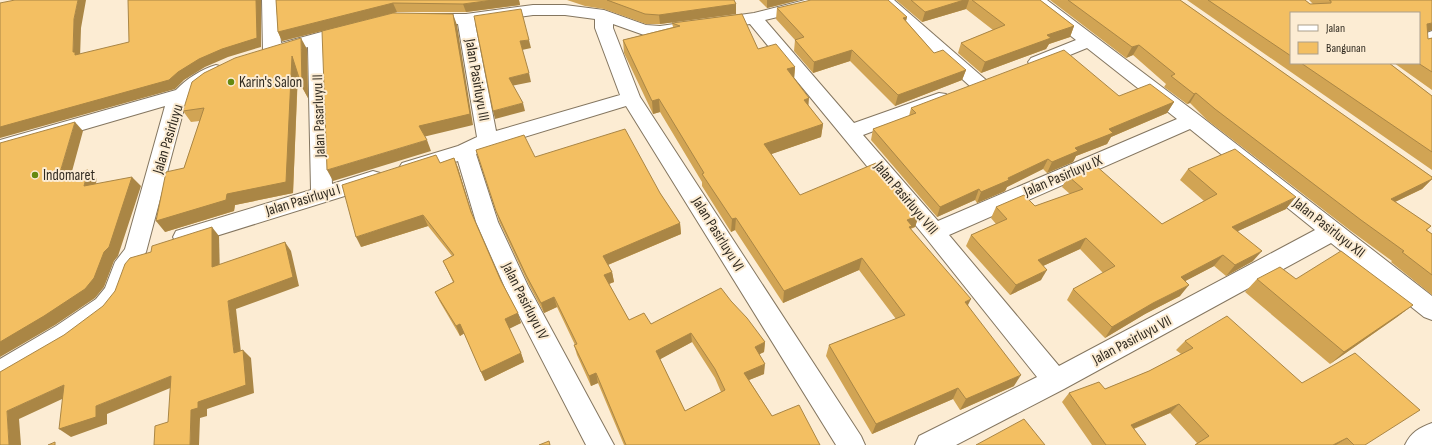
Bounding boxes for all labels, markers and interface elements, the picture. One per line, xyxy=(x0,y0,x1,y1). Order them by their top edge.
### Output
legend xyxy=(1290,12,1420,64)
text: Jalan xyxy=(1325,21,1345,36)
street label: Jalan Pasirluyu III xyxy=(460,36,494,123)
text: Bangunan xyxy=(1326,41,1366,56)
place label: Karin's Salon xyxy=(239,73,302,92)
street label: Jalan Pasarluyu II xyxy=(308,74,330,159)
marker: Karin's Salon xyxy=(226,77,236,87)
street label: Jalan Pasirluyu xyxy=(148,102,188,177)
street label: Jalan Pasirluyu IX xyxy=(1020,151,1106,201)
street label: Jalan Pasirluyu VIII xyxy=(869,157,942,239)
place label: Indomaret xyxy=(43,166,95,185)
marker: Indomaret xyxy=(30,170,40,180)
street label: Jalan Pasirluyu I xyxy=(262,180,343,221)
street label: Jalan Pasirluyu VI xyxy=(687,193,748,275)
street label: Jalan Pasirluyu XII xyxy=(1288,193,1369,262)
street label: Jalan Pasirluyu IV xyxy=(497,258,553,343)
street label: Jalan Pasirluyu VII xyxy=(1088,311,1175,369)

